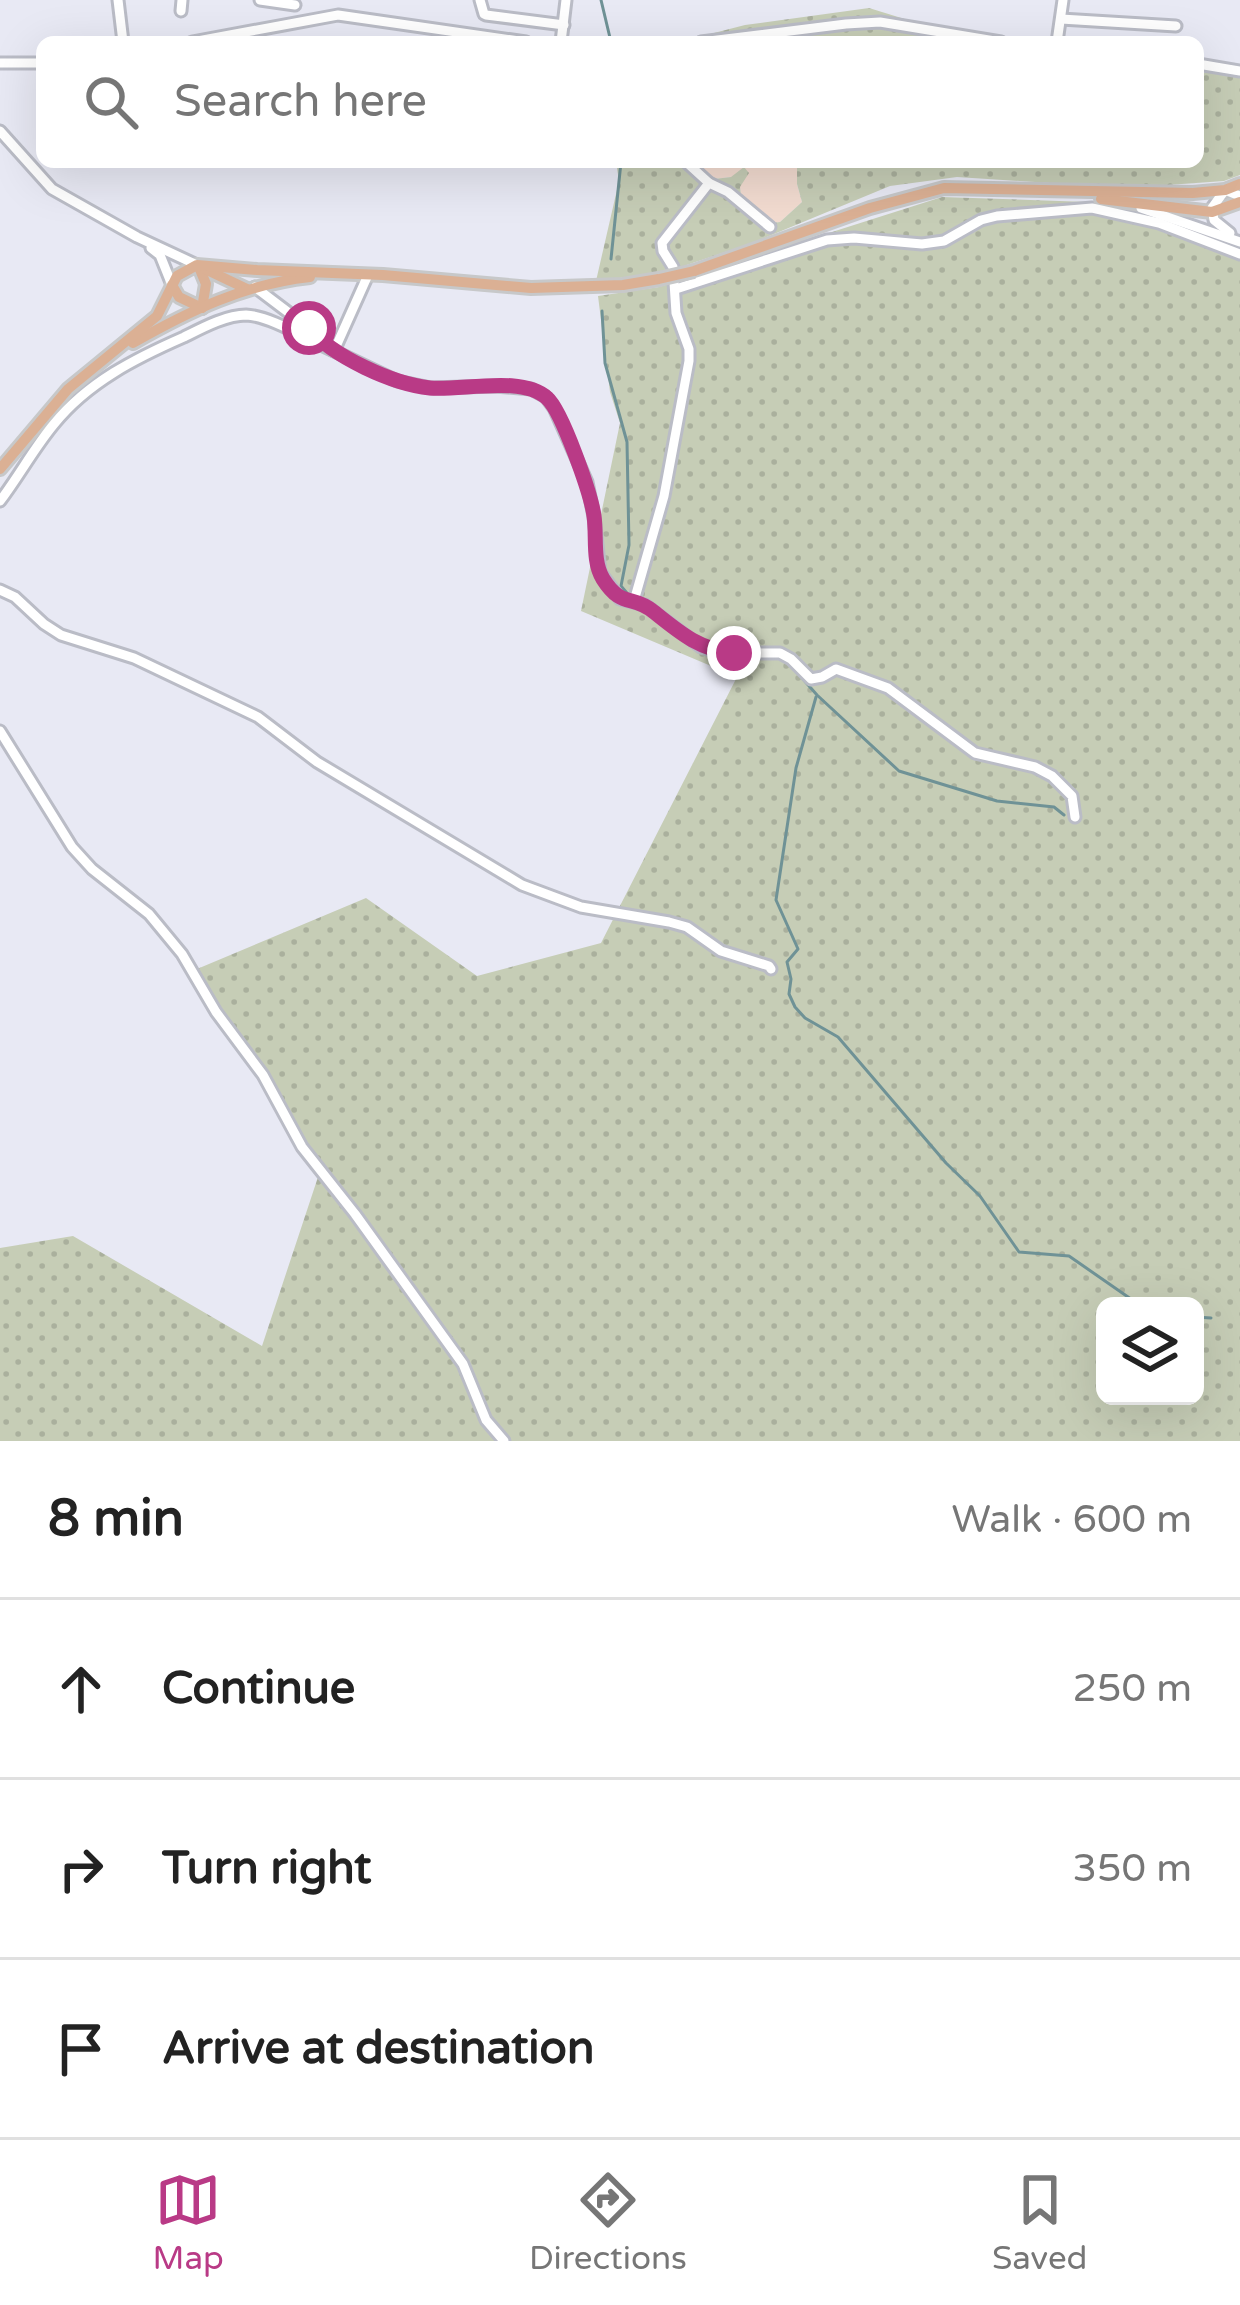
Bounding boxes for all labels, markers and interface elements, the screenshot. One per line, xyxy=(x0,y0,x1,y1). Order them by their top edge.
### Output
search box xyxy=(36,36,1204,168)
icon: search xyxy=(78,69,144,135)
text: Search here xyxy=(174,75,427,129)
route start xyxy=(282,301,336,355)
route end xyxy=(707,626,761,680)
map controls xyxy=(1096,1297,1204,1405)
button: layers xyxy=(1096,1297,1204,1405)
text: 8 min xyxy=(48,1488,184,1550)
text: Walk · 600 m xyxy=(951,1496,1192,1543)
icon: ahead xyxy=(48,1656,114,1722)
text: Continue xyxy=(162,1662,355,1716)
text: 250 m xyxy=(1073,1665,1192,1712)
icon: right xyxy=(48,1836,114,1902)
text: Turn right xyxy=(162,1842,371,1896)
text: 350 m xyxy=(1073,1845,1192,1892)
icon: arrive xyxy=(48,2016,114,2082)
text: Arrive at destination xyxy=(162,2022,594,2076)
tab: Map xyxy=(153,2167,224,2278)
tab: Directions xyxy=(529,2167,687,2278)
tab: Saved xyxy=(992,2167,1087,2278)

